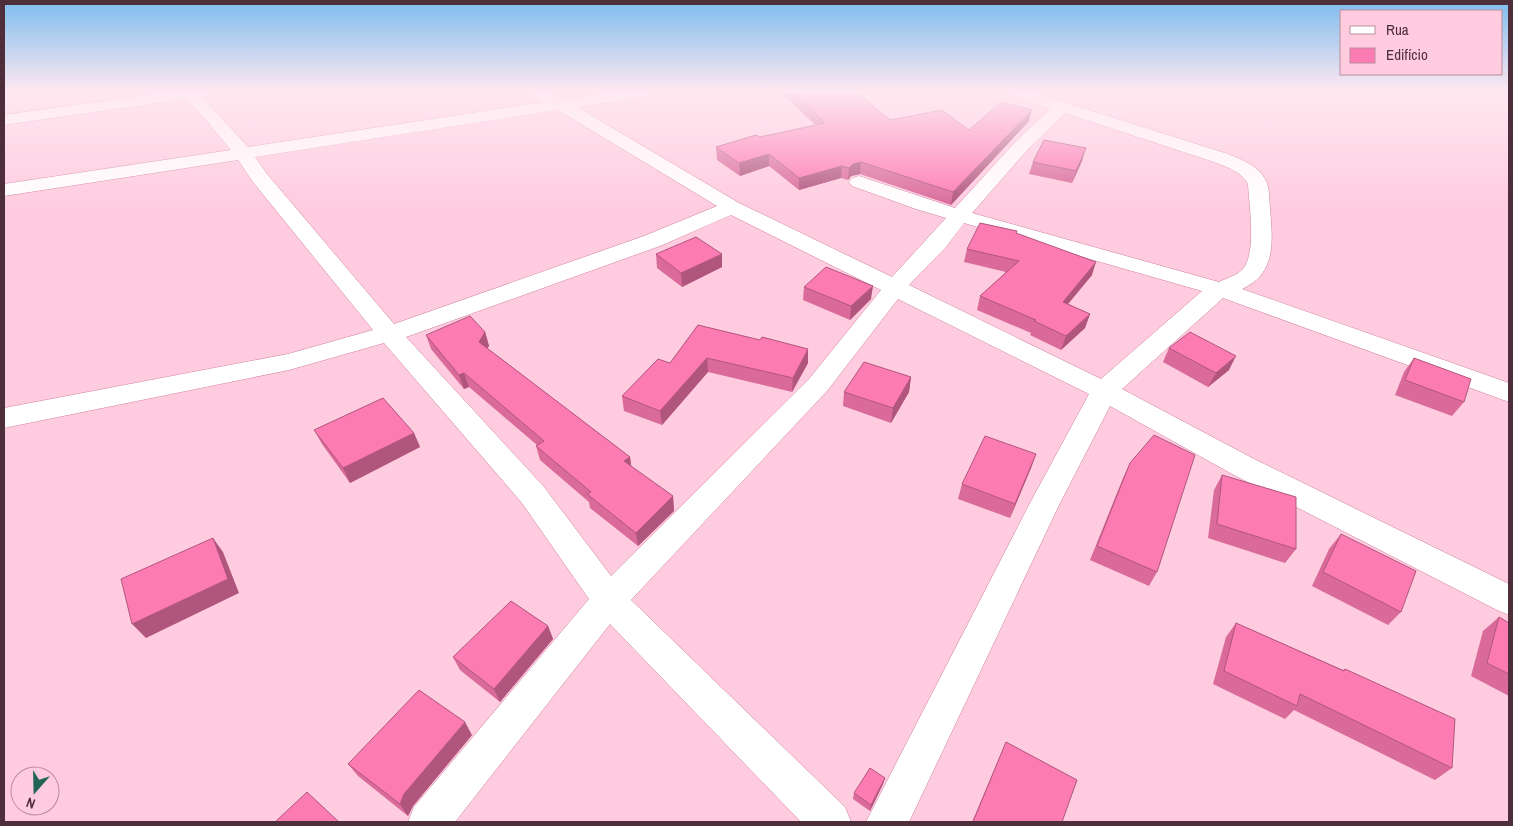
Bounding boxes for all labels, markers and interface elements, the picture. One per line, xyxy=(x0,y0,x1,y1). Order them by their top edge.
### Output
legend xyxy=(1340,10,1503,75)
text: Rua xyxy=(1386,19,1409,40)
text: Edifício xyxy=(1386,44,1428,65)
north arrow xyxy=(10,766,60,816)
text: N xyxy=(24,793,38,813)

